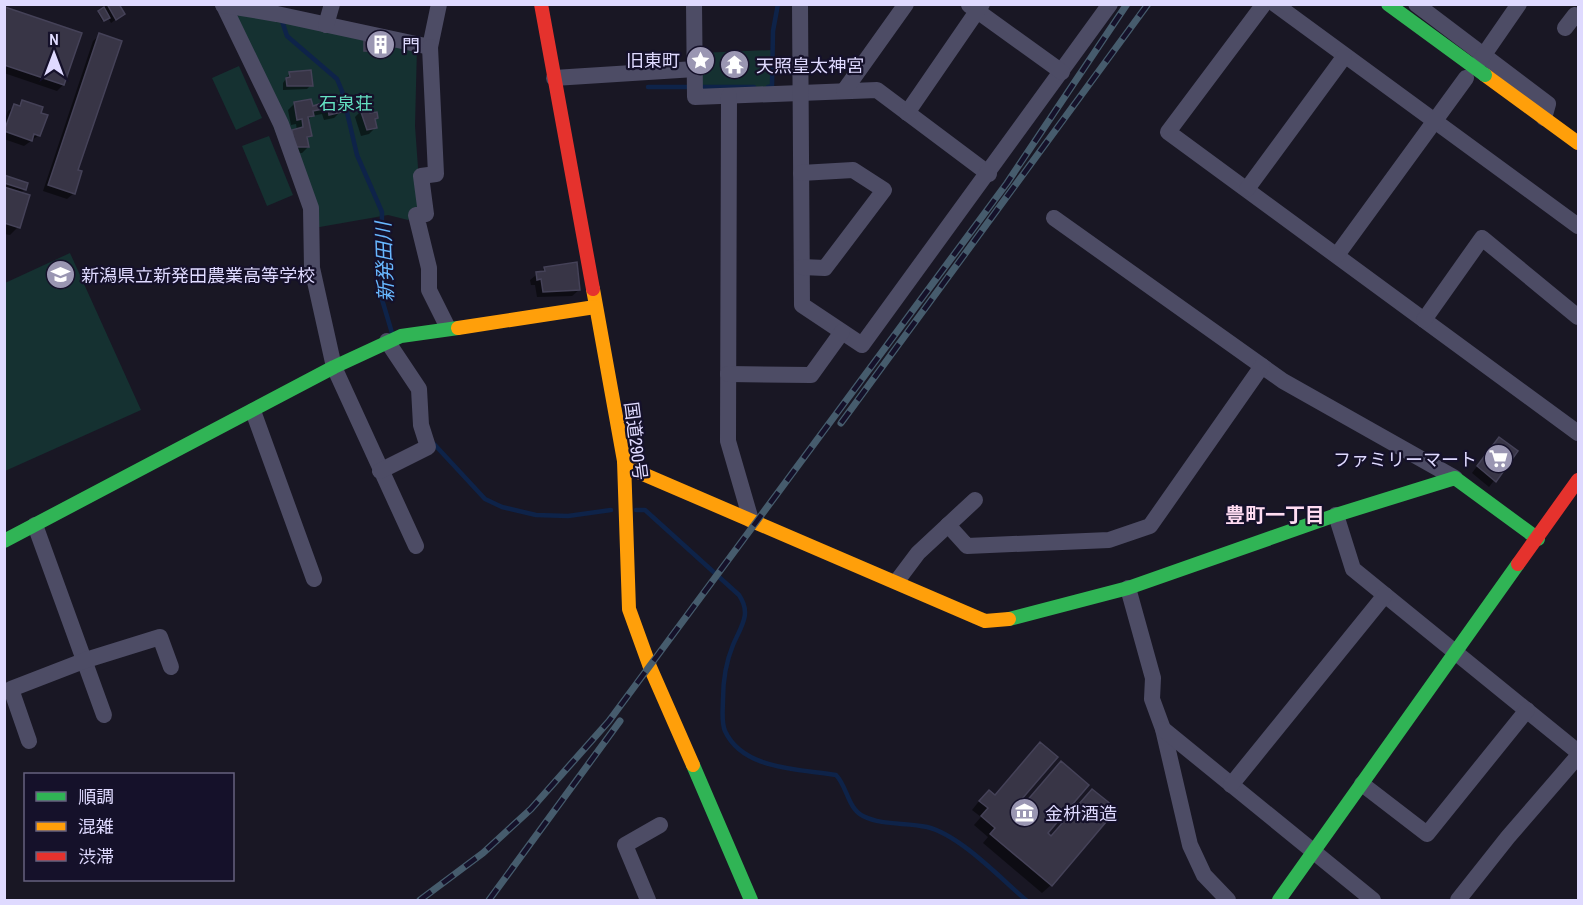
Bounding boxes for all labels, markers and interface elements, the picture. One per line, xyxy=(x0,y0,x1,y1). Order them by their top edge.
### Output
north arrow xyxy=(24,24,84,84)
text: N xyxy=(49,28,59,50)
building icon: 門 xyxy=(365,29,397,61)
place label: 門 xyxy=(402,33,420,58)
place icon: 旧東町 xyxy=(685,44,717,76)
place label: 旧東町 xyxy=(626,48,680,73)
temple icon: 天照皇太神宮 xyxy=(719,49,751,81)
place label: 天照皇太神宮 xyxy=(756,53,864,78)
park label: 石泉荘 xyxy=(319,91,373,116)
water label: 新発田川 xyxy=(369,220,399,302)
school or university icon: 新潟県立新発田農業高等学校 xyxy=(44,259,76,291)
place label: 新潟県立新発田農業高等学校 xyxy=(81,263,315,288)
street label: 国道290号 xyxy=(619,400,653,482)
supermarket icon: ファミリーマート xyxy=(1482,443,1514,475)
place label: ファミリーマート xyxy=(1333,447,1477,472)
district label: 豊町一丁目 xyxy=(1225,501,1325,528)
legend xyxy=(24,773,234,881)
text: 順調 xyxy=(78,784,114,809)
museum icon: 金枡酒造 xyxy=(1008,797,1040,829)
place label: 金枡酒造 xyxy=(1045,801,1117,826)
text: 混雑 xyxy=(78,814,114,839)
text: 渋滞 xyxy=(78,844,114,869)

